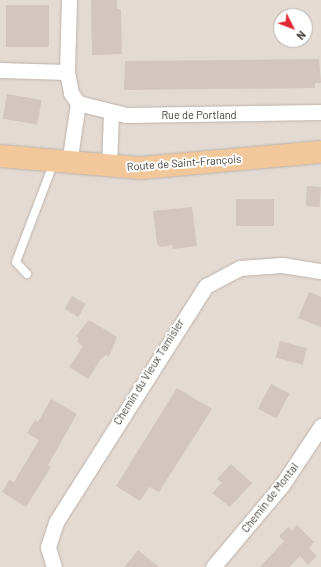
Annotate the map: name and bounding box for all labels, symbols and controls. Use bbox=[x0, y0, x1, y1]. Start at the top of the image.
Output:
north arrow bbox=[273, 8, 313, 48]
text: N bbox=[294, 29, 309, 43]
street label: Rue de Portland bbox=[161, 108, 237, 122]
street label: Route de Saint-François bbox=[126, 152, 242, 174]
street label: Chemin du Vieux Tamisier bbox=[111, 317, 187, 427]
street label: Chemin de Montal bbox=[239, 461, 301, 535]

